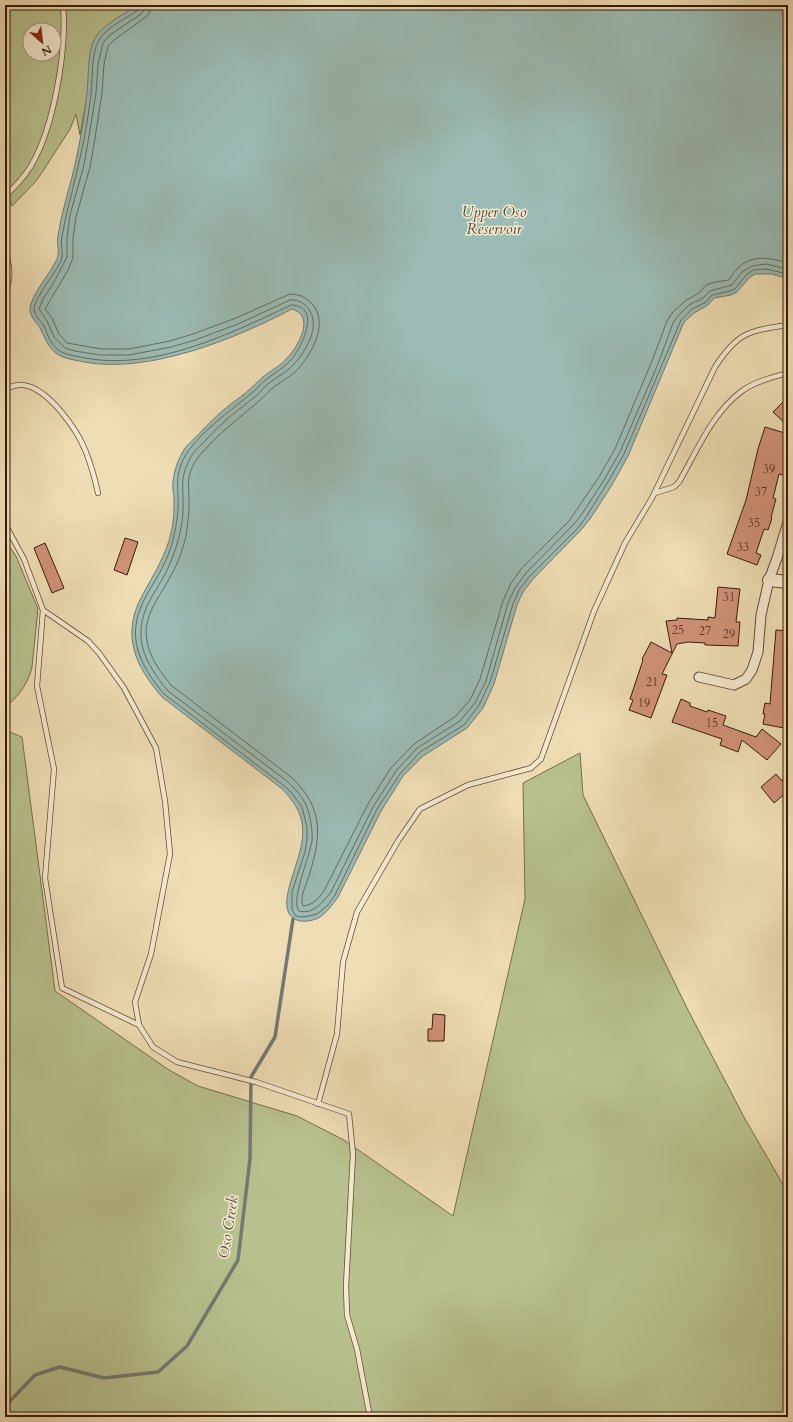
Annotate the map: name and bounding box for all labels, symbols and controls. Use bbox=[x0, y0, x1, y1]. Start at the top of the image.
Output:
north arrow bbox=[22, 22, 62, 62]
text: N bbox=[38, 42, 54, 59]
water label: Upper Oso Reservoir bbox=[462, 202, 526, 239]
house number: 39 bbox=[763, 461, 775, 477]
house number: 37 bbox=[755, 484, 767, 500]
house number: 35 bbox=[748, 515, 760, 531]
house number: 33 bbox=[737, 539, 749, 555]
house number: 31 bbox=[723, 589, 735, 605]
house number: 25 bbox=[672, 622, 684, 638]
house number: 27 bbox=[699, 623, 711, 639]
house number: 29 bbox=[723, 626, 735, 642]
house number: 21 bbox=[646, 674, 658, 690]
house number: 19 bbox=[638, 695, 650, 711]
house number: 15 bbox=[706, 715, 718, 731]
water label: Oso Creek bbox=[213, 1194, 243, 1260]

